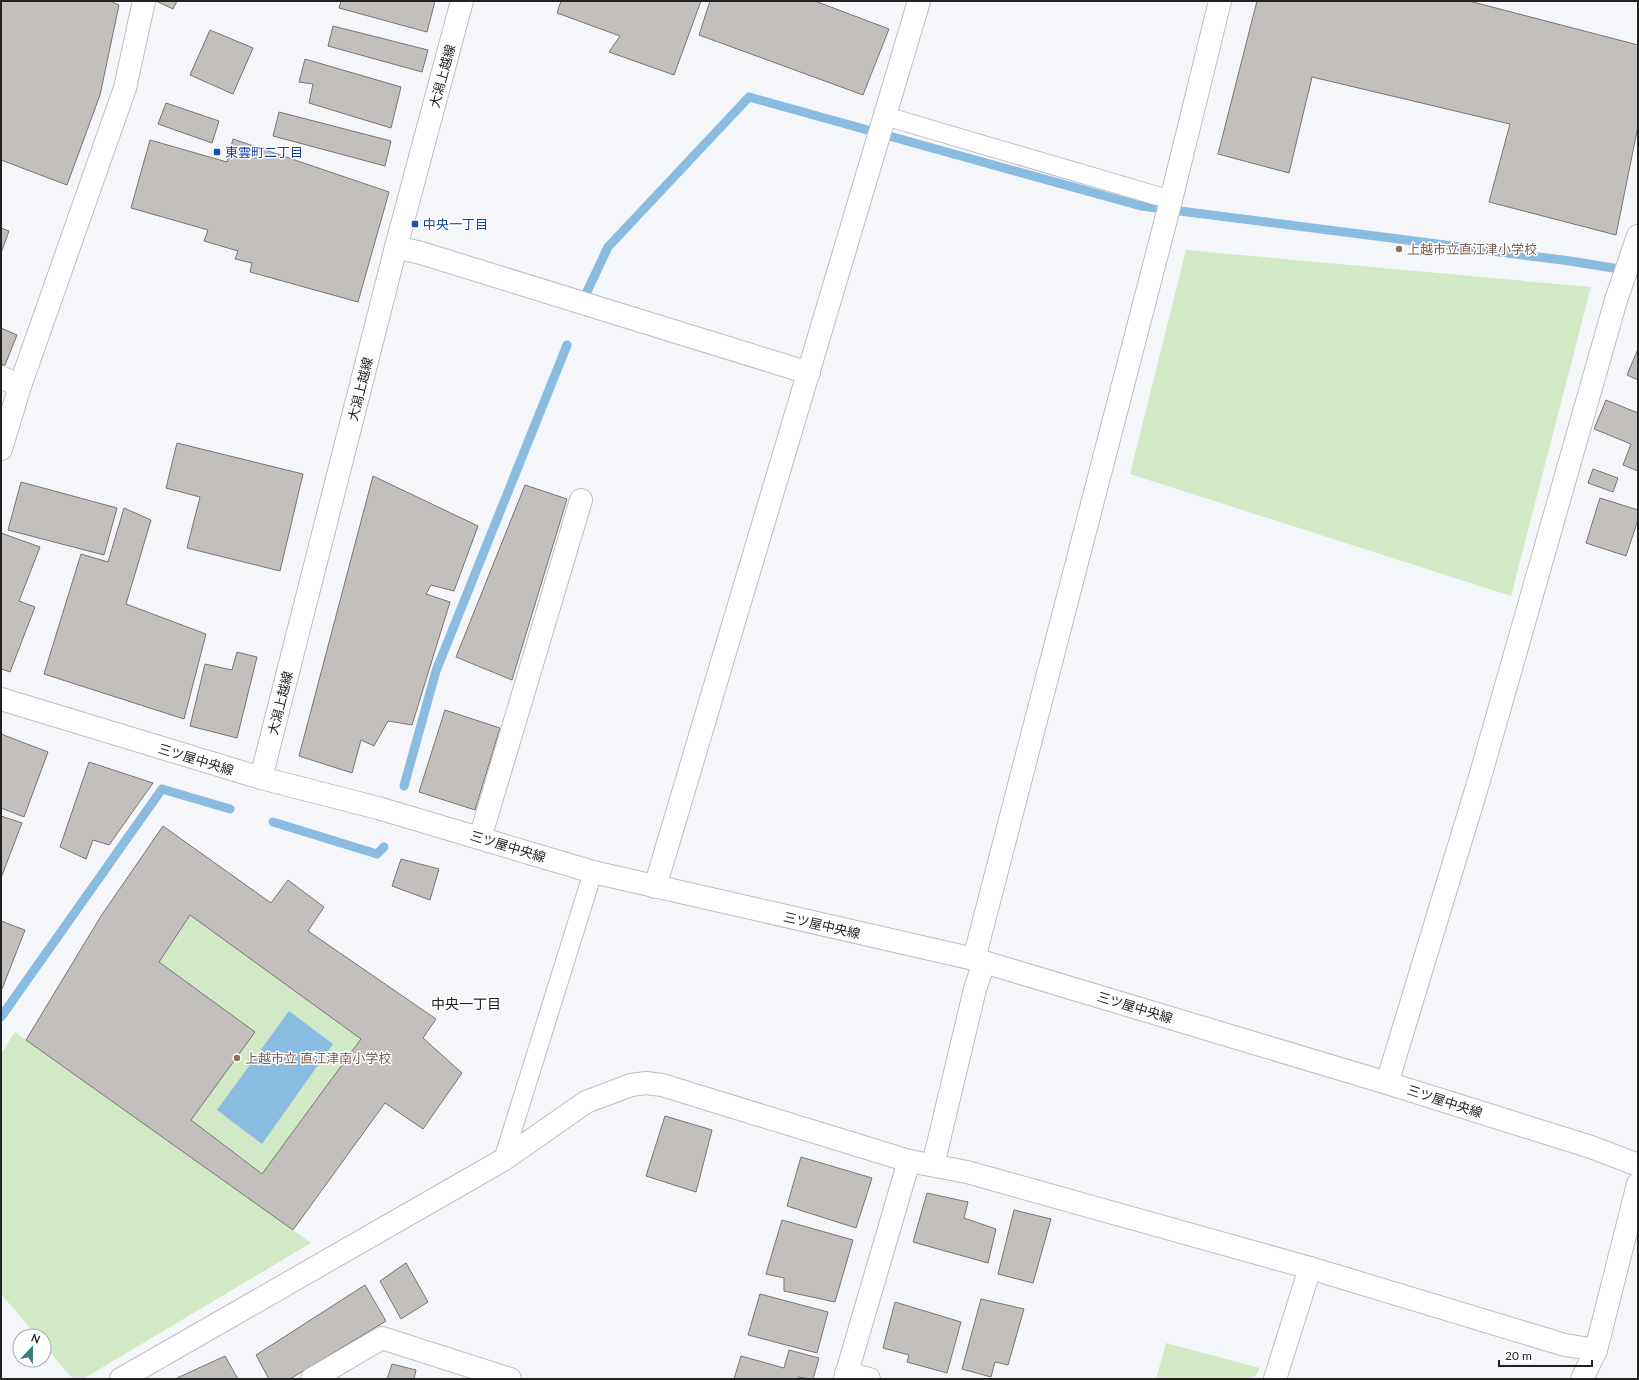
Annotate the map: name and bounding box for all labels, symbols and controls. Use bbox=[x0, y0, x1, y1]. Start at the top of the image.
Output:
street label: 大潟上越線 bbox=[426, 43, 458, 109]
place label: 東雲町二丁目 bbox=[225, 144, 303, 160]
marker: 東雲町二丁目 bbox=[212, 147, 222, 157]
place label: 中央一丁目 bbox=[423, 216, 488, 232]
marker: 中央一丁目 bbox=[410, 219, 420, 229]
place label: 上越市立直江津小学校 bbox=[1407, 241, 1537, 257]
marker: 上越市立直江津小学校 bbox=[1394, 244, 1404, 254]
street label: 大潟上越線 bbox=[344, 356, 376, 422]
street label: 大潟上越線 bbox=[264, 670, 296, 736]
street label: 三ツ屋中央線 bbox=[156, 740, 236, 778]
street label: 三ツ屋中央線 bbox=[468, 827, 548, 865]
street label: 三ツ屋中央線 bbox=[782, 908, 862, 942]
street label: 三ツ屋中央線 bbox=[1095, 988, 1175, 1026]
district label: 中央一丁目 bbox=[431, 995, 501, 1012]
place label: 上越市立 直江津南小学校 bbox=[245, 1050, 391, 1066]
marker: 上越市立 直江津南小学校 bbox=[232, 1053, 242, 1063]
street label: 三ツ屋中央線 bbox=[1405, 1081, 1485, 1121]
north arrow bbox=[12, 1328, 52, 1368]
text: N bbox=[30, 1331, 42, 1346]
scale bar bbox=[1499, 1342, 1592, 1368]
text: 20 m bbox=[1505, 1348, 1532, 1363]

